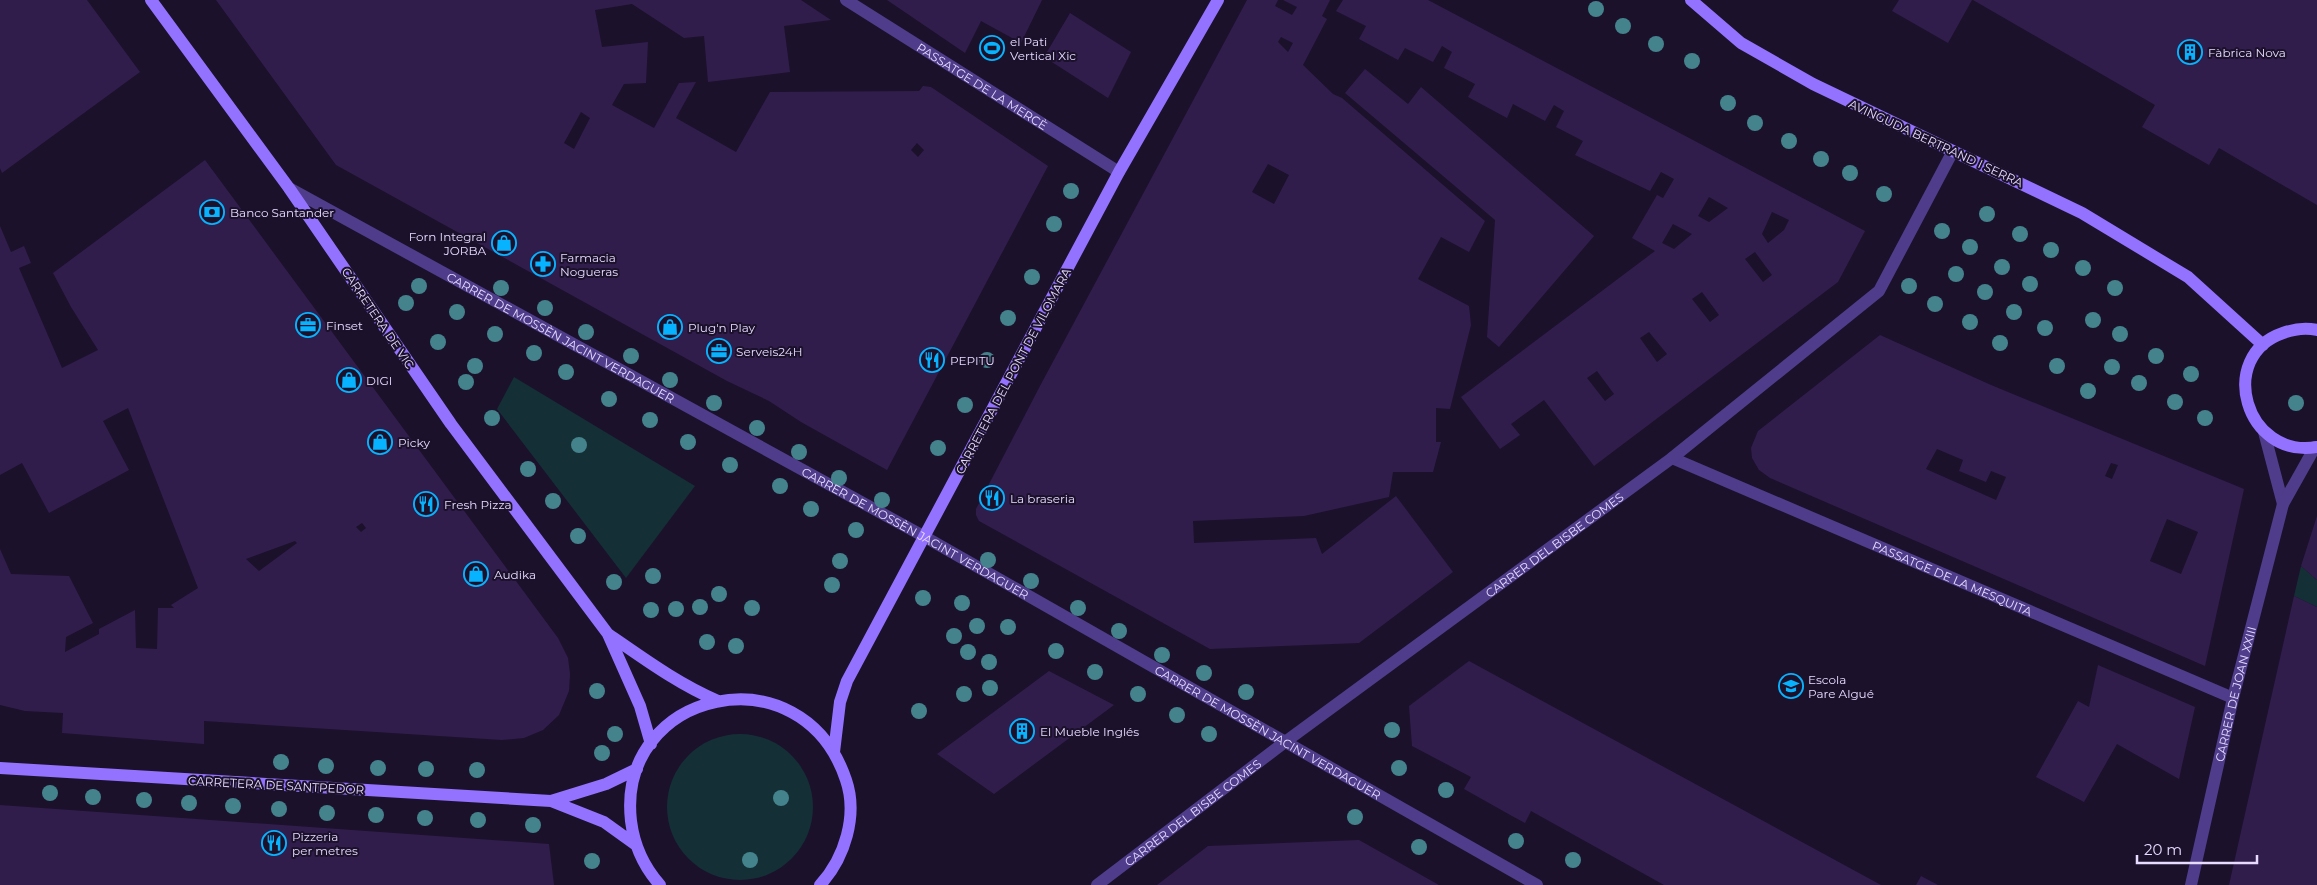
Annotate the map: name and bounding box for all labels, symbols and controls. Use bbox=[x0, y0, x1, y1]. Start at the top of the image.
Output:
place label: el Pati Vertical Xic bbox=[1010, 34, 1076, 63]
sports icon: el Pati Vertical Xic bbox=[979, 35, 1005, 61]
street label: PASSATGE DE LA MERCÈ bbox=[914, 39, 1050, 133]
building icon: Fàbrica Nova bbox=[2177, 39, 2203, 65]
place label: Fàbrica Nova bbox=[2208, 45, 2286, 60]
street label: AVINGUDA BERTRAND I SERRA bbox=[1846, 96, 2026, 190]
bank icon: Banco Santander bbox=[199, 199, 225, 225]
place label: Banco Santander bbox=[230, 205, 334, 220]
place label: Forn Integral JORBA bbox=[409, 229, 486, 258]
shop icon: Forn Integral JORBA bbox=[491, 230, 517, 256]
place label: Farmacia Nogueras bbox=[560, 250, 618, 279]
pharmacy icon: Farmacia Nogueras bbox=[530, 251, 556, 277]
street label: CARRETERA DE VIC bbox=[338, 264, 418, 372]
street label: CARRETERA DEL PONT DE VILOMARA bbox=[952, 265, 1074, 477]
street label: CARRER DE MOSSÈN JACINT VERDAGUER bbox=[444, 269, 678, 406]
office icon: Finset bbox=[295, 312, 321, 338]
shop icon: Plug'n Play bbox=[657, 314, 683, 340]
place label: Finset bbox=[326, 318, 363, 333]
place label: Plug'n Play bbox=[688, 320, 756, 335]
office icon: Serveis24H bbox=[706, 338, 732, 364]
place label: Serveis24H bbox=[736, 344, 802, 359]
restaurant icon: PEPITU bbox=[919, 347, 945, 373]
place label: PEPITU bbox=[950, 353, 995, 368]
shop icon: DIGI bbox=[336, 367, 362, 393]
place label: DIGI bbox=[366, 373, 392, 388]
shop icon: Picky bbox=[367, 429, 393, 455]
place label: Picky bbox=[398, 435, 430, 450]
street label: CARRER DE MOSSÈN JACINT VERDAGUER bbox=[799, 463, 1032, 602]
restaurant icon: La braseria bbox=[979, 485, 1005, 511]
street label: CARRER DEL BISBE COMES bbox=[1482, 489, 1626, 600]
restaurant icon: Fresh Pizza bbox=[413, 491, 439, 517]
place label: La braseria bbox=[1010, 491, 1075, 506]
place label: Fresh Pizza bbox=[444, 497, 512, 512]
street label: PASSATGE DE LA MESQUITA bbox=[1870, 537, 2035, 619]
shop icon: Audika bbox=[463, 561, 489, 587]
place label: Audika bbox=[494, 567, 536, 582]
street label: CARRER DE JOAN XXIII bbox=[2211, 625, 2259, 763]
street label: CARRER DE MOSSÈN JACINT VERDAGUER bbox=[1152, 662, 1384, 802]
place label: Escola Pare Algué bbox=[1808, 672, 1874, 701]
school or university icon: Escola Pare Algué bbox=[1778, 673, 1804, 699]
building icon: El Mueble Inglés bbox=[1009, 718, 1035, 744]
place label: El Mueble Inglés bbox=[1040, 724, 1139, 739]
street label: CARRER DEL BISBE COMES bbox=[1121, 756, 1264, 869]
street label: CARRETERA DE SANTPEDOR bbox=[187, 773, 365, 797]
place label: Pizzeria per metres bbox=[292, 829, 358, 858]
restaurant icon: Pizzeria per metres bbox=[261, 830, 287, 856]
scale bar bbox=[2137, 832, 2257, 864]
text: 20 m bbox=[2144, 840, 2182, 859]

